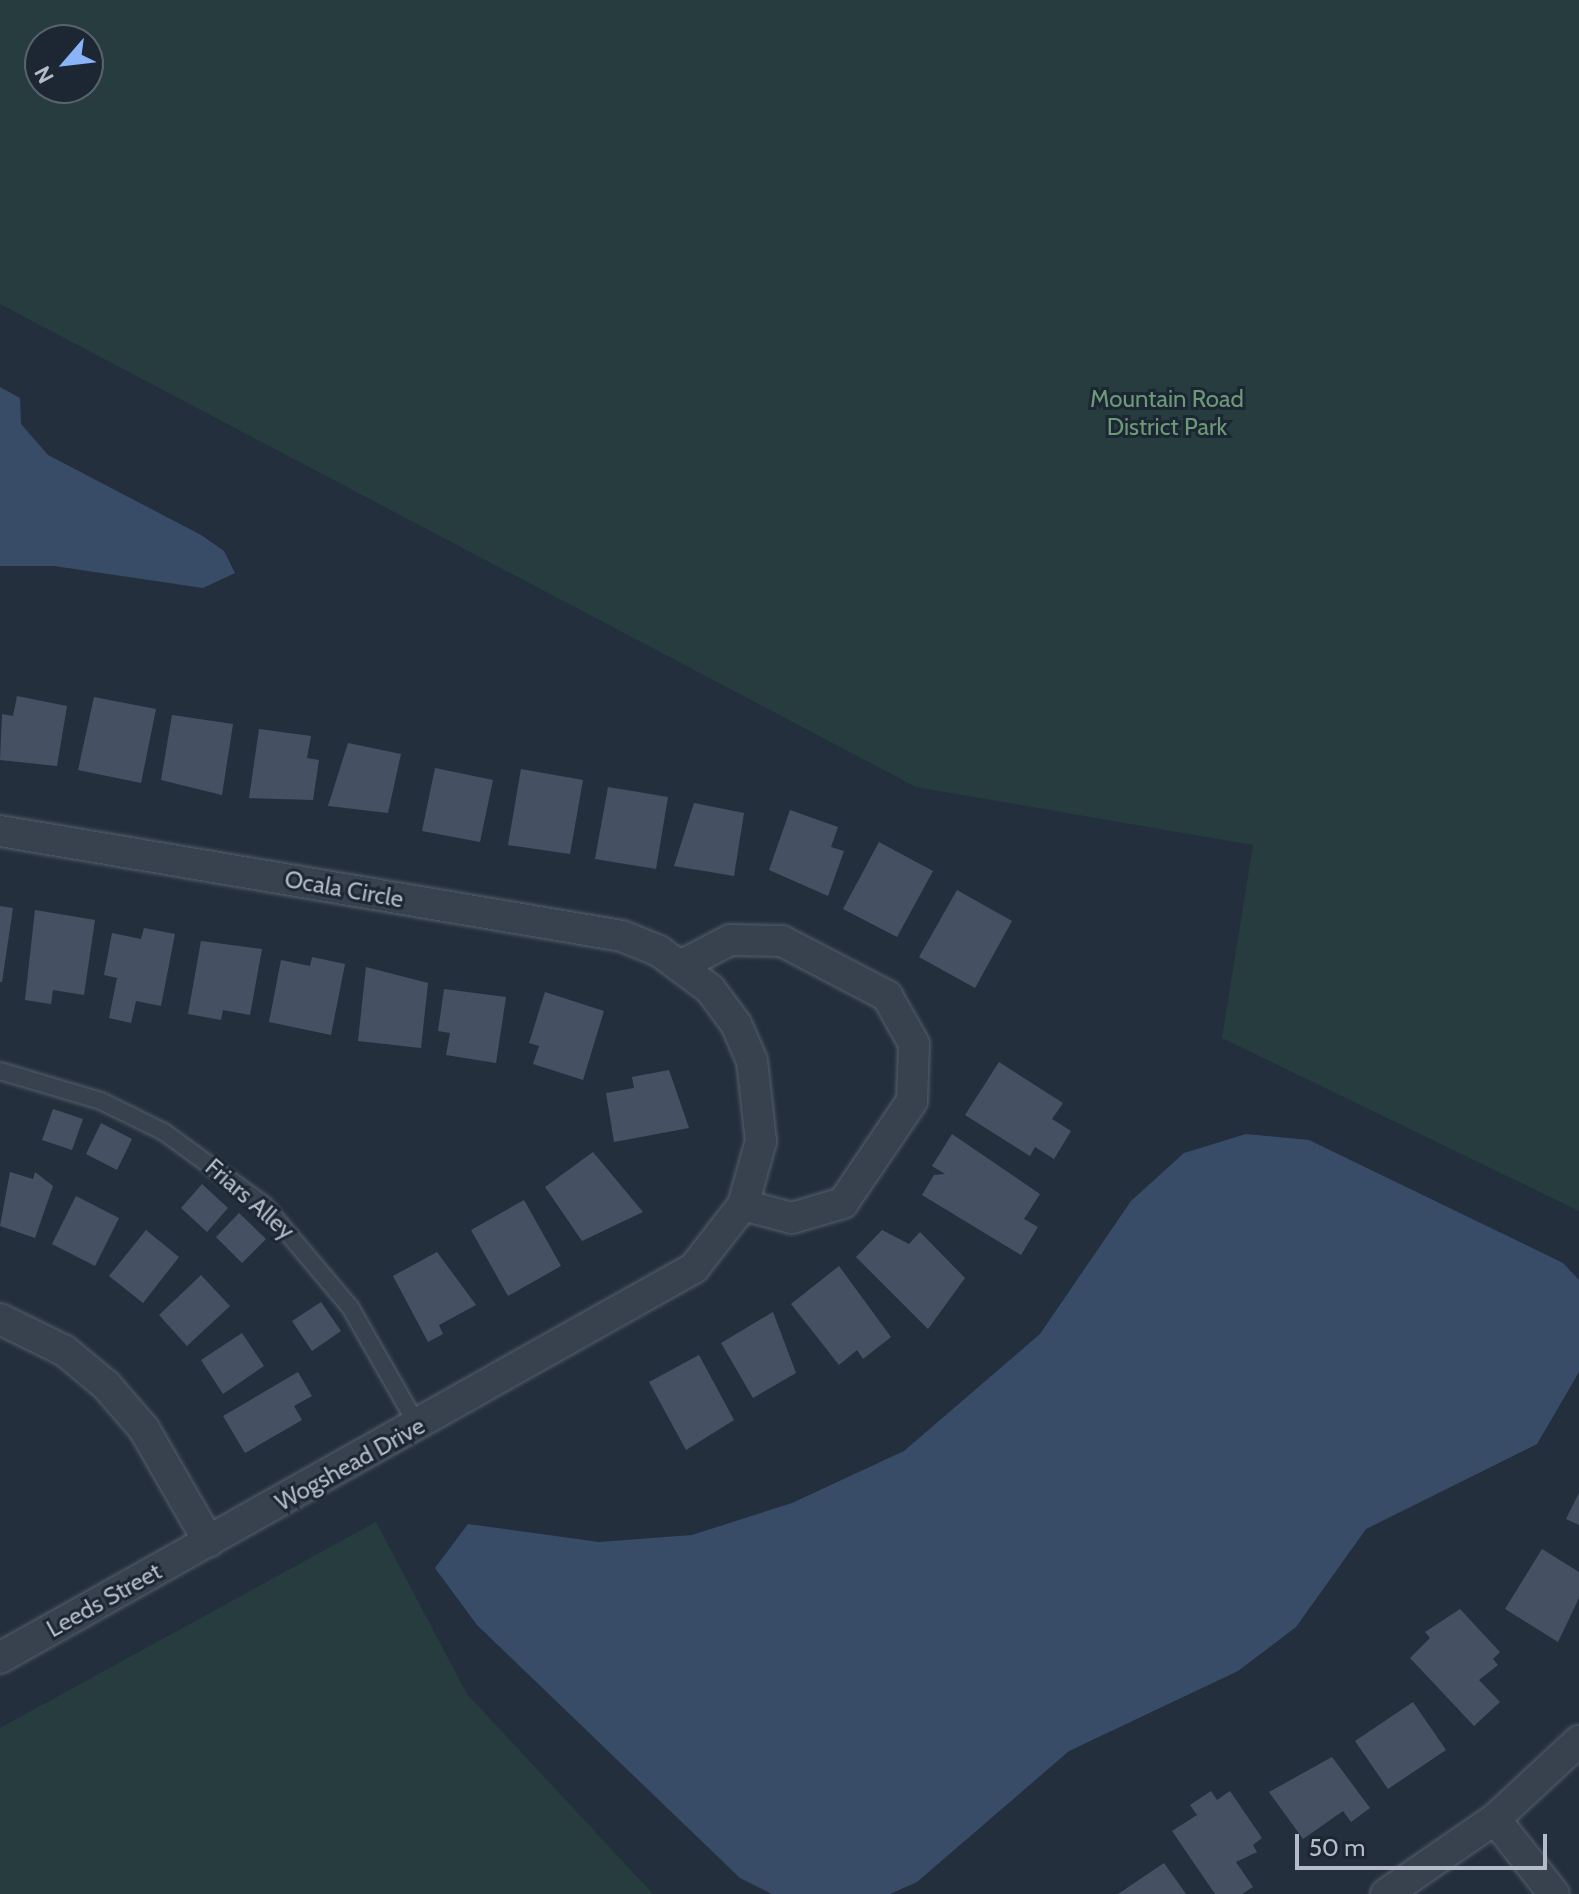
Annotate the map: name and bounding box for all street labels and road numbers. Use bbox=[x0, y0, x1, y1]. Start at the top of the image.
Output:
street label: Ocala Circle bbox=[282, 864, 406, 914]
street label: Friars Alley bbox=[200, 1152, 300, 1246]
street label: Wogshead Drive bbox=[270, 1411, 430, 1517]
street label: Leeds Street bbox=[42, 1557, 166, 1643]

